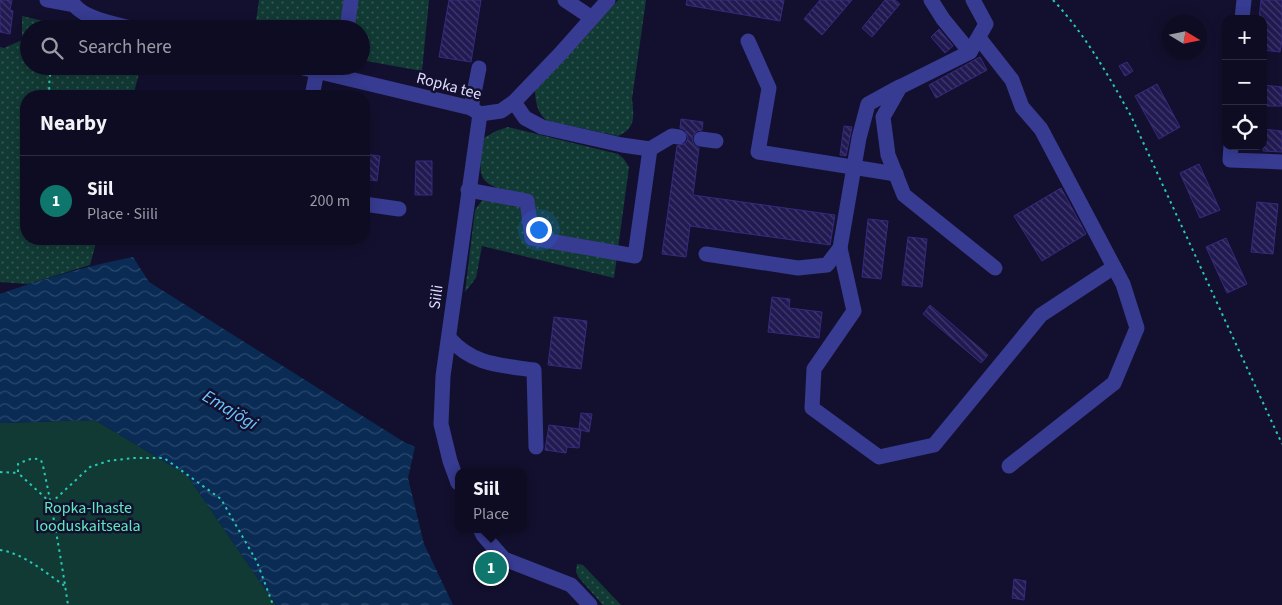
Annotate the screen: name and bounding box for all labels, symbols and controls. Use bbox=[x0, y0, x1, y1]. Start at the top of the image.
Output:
north arrow bbox=[1162, 15, 1207, 60]
map controls bbox=[1222, 15, 1267, 150]
button: + bbox=[1222, 15, 1267, 60]
search box bbox=[20, 20, 370, 75]
icon: search bbox=[38, 34, 66, 62]
text: Search here bbox=[78, 34, 172, 61]
button: − bbox=[1222, 60, 1267, 105]
street label: Ropka tee bbox=[414, 67, 484, 105]
button: locate bbox=[1222, 105, 1267, 150]
text: Nearby bbox=[40, 108, 107, 138]
text: Siil bbox=[87, 176, 114, 203]
text: 1 bbox=[52, 190, 60, 212]
text: 200 m bbox=[310, 190, 350, 212]
text: Place · Siili bbox=[87, 203, 158, 225]
your location bbox=[526, 217, 552, 243]
street label: Siili bbox=[423, 283, 449, 311]
water label: Emajõgi bbox=[198, 384, 263, 437]
popup bbox=[455, 468, 527, 533]
text: Siil bbox=[473, 476, 499, 503]
park label: Ropka-Ihaste looduskaitseala bbox=[35, 497, 141, 537]
text: Place bbox=[473, 503, 509, 525]
pin: 1 bbox=[475, 549, 507, 587]

